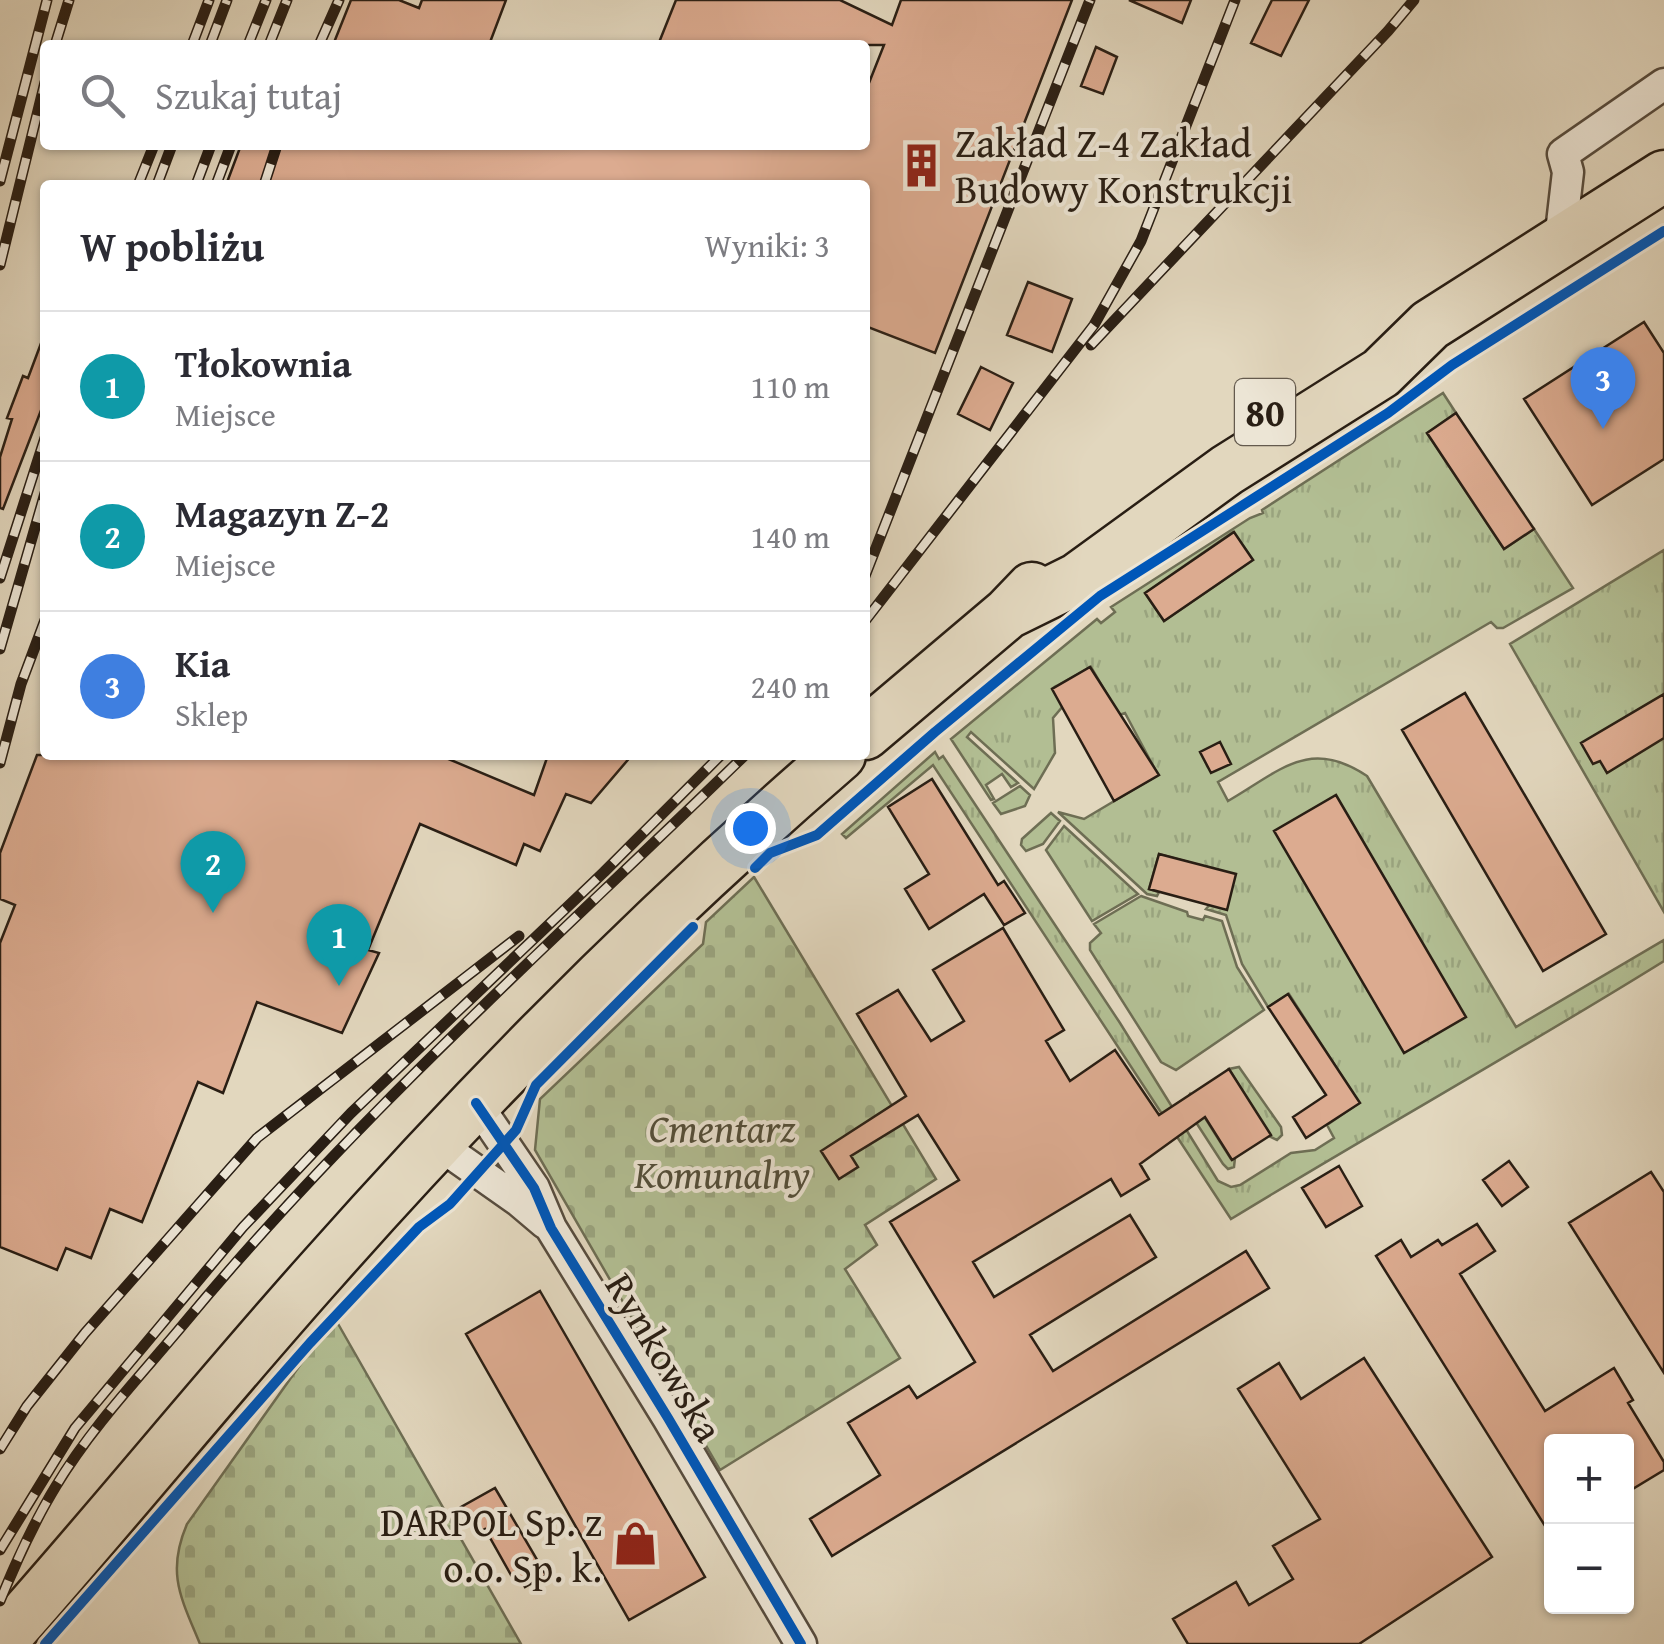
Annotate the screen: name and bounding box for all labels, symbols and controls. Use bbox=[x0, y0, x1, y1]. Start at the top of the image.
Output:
search box bbox=[40, 40, 870, 150]
text: Szukaj tutaj bbox=[155, 67, 342, 123]
icon: search bbox=[75, 68, 130, 123]
place label: Zakład Z-4 Zakład Budowy Konstrukcji bbox=[955, 113, 1292, 218]
building icon: Zakład Z-4 Zakład Budowy Konstrukcji bbox=[898, 141, 946, 189]
text: W pobliżu bbox=[80, 215, 264, 276]
text: Wyniki: 3 bbox=[704, 222, 830, 269]
text: Tłokownia bbox=[175, 335, 352, 391]
pin: 3 bbox=[1570, 346, 1636, 429]
text: 1 bbox=[104, 363, 121, 410]
text: 110 m bbox=[751, 363, 830, 410]
road number: 80 bbox=[1235, 379, 1295, 445]
text: Miejsce bbox=[175, 391, 276, 438]
text: Magazyn Z-2 bbox=[175, 485, 389, 541]
text: 2 bbox=[104, 513, 121, 560]
text: 140 m bbox=[751, 513, 830, 560]
text: Miejsce bbox=[175, 541, 276, 588]
text: Kia bbox=[175, 635, 230, 691]
text: 3 bbox=[104, 663, 121, 710]
text: 240 m bbox=[751, 663, 830, 710]
text: Sklep bbox=[175, 691, 248, 738]
your location bbox=[725, 803, 776, 854]
pin: 2 bbox=[180, 830, 246, 913]
pin: 1 bbox=[306, 904, 372, 986]
park label: Cmentarz Komunalny bbox=[633, 1098, 810, 1203]
street label: Rynkowska bbox=[591, 1261, 739, 1453]
map controls bbox=[1544, 1434, 1634, 1614]
button: + bbox=[1544, 1434, 1634, 1524]
place label: DARPOL Sp. z o.o. Sp. k. bbox=[380, 1492, 602, 1597]
shop icon: DARPOL Sp. z o.o. Sp. k. bbox=[611, 1520, 659, 1568]
button: − bbox=[1544, 1524, 1634, 1614]

